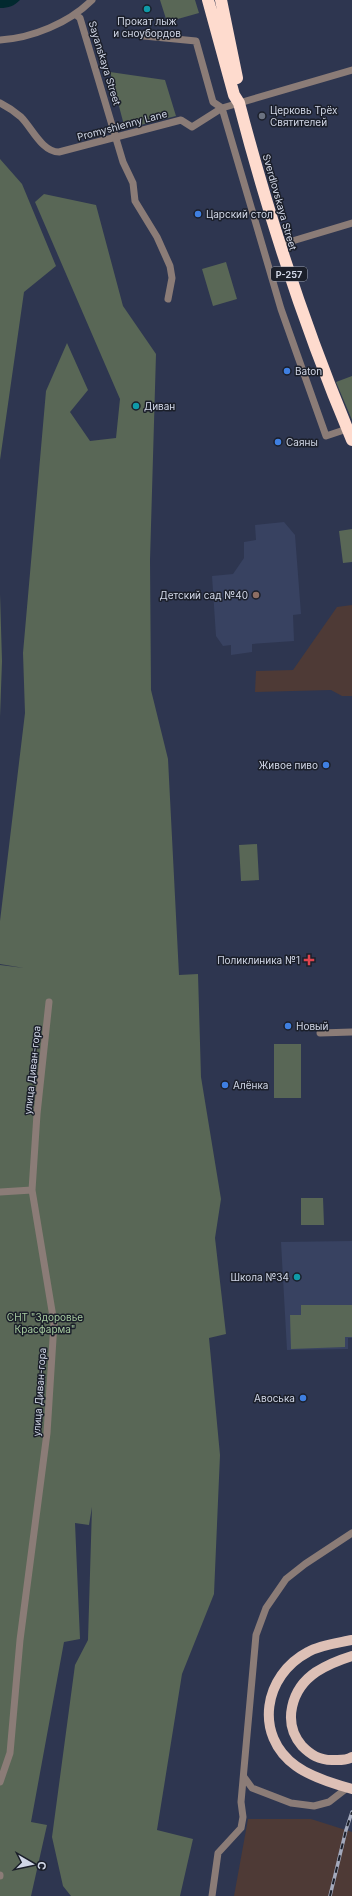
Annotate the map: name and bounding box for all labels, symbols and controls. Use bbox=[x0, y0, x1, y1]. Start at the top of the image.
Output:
marker: Прокат лыж и сноубордов bbox=[142, 4, 152, 14]
place label: Прокат лыж и сноубордов bbox=[113, 15, 181, 39]
street label: Sayanskaya Street bbox=[86, 19, 124, 107]
place label: Церковь Трёх Святителей bbox=[270, 104, 338, 128]
street label: Promyshlenny Lane bbox=[76, 107, 169, 143]
marker: Церковь Трёх Святителей bbox=[257, 111, 267, 121]
street label: Sverdlovskaya Street bbox=[260, 152, 300, 252]
place label: Царский стол bbox=[206, 208, 273, 220]
marker: Царский стол bbox=[193, 209, 203, 219]
road number: Р-257 bbox=[271, 267, 307, 281]
place label: Baton bbox=[295, 365, 322, 377]
marker: Baton bbox=[282, 366, 292, 376]
place label: Диван bbox=[144, 400, 175, 412]
marker: Диван bbox=[131, 401, 141, 411]
place label: Саяны bbox=[286, 436, 318, 448]
marker: Саяны bbox=[273, 437, 283, 447]
place label: Детский сад №40 bbox=[160, 589, 248, 601]
marker: Детский сад №40 bbox=[251, 590, 261, 600]
place label: Живое пиво bbox=[259, 759, 318, 771]
marker: Живое пиво bbox=[321, 760, 331, 770]
place label: Поликлиника №1 bbox=[217, 954, 300, 966]
marker: Поликлиника №1 bbox=[303, 954, 315, 966]
place label: Новый bbox=[296, 1020, 328, 1032]
marker: Новый bbox=[283, 1021, 293, 1031]
street label: улица Диван-гора bbox=[21, 1025, 43, 1115]
place label: Алёнка bbox=[233, 1079, 268, 1091]
marker: Алёнка bbox=[220, 1080, 230, 1090]
place label: Школа №34 bbox=[230, 1271, 289, 1283]
marker: Школа №34 bbox=[292, 1272, 302, 1282]
park label: СНТ "Здоровье Красфарма" bbox=[7, 1311, 83, 1335]
street label: улица Диван-гора bbox=[30, 1347, 48, 1437]
place label: Авоська bbox=[254, 1392, 295, 1404]
marker: Авоська bbox=[298, 1393, 308, 1403]
north arrow bbox=[12, 1844, 52, 1884]
text: С bbox=[34, 1860, 49, 1871]

